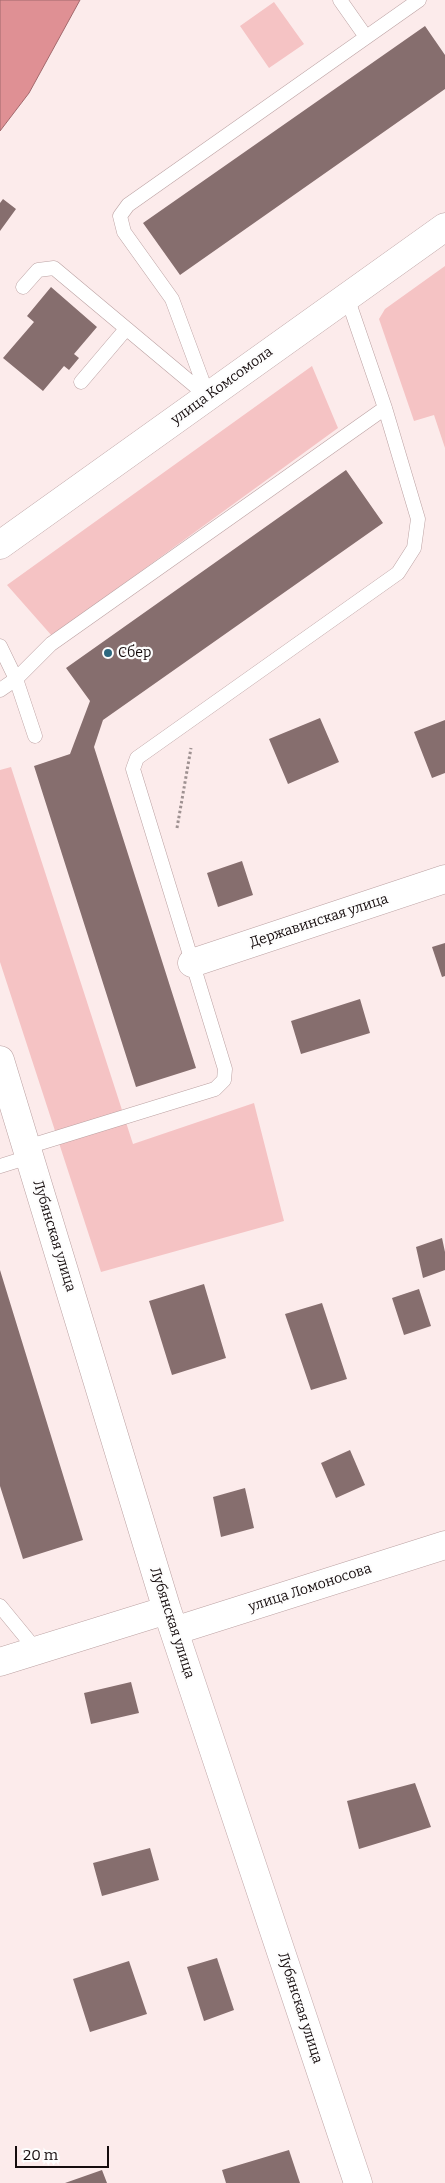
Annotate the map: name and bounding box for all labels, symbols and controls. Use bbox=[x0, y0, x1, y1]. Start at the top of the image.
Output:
street label: улица Комсомола bbox=[168, 344, 276, 428]
place label: Сбер bbox=[118, 645, 151, 661]
marker: Сбер bbox=[102, 647, 114, 659]
street label: Державинская улица bbox=[248, 891, 390, 951]
street label: Лубянская улица bbox=[29, 1178, 79, 1294]
street label: улица Ломоносова bbox=[246, 1560, 374, 1616]
street label: Лубянская улица bbox=[146, 1565, 198, 1681]
street label: Лубянская улица bbox=[274, 1950, 326, 2066]
scale bar bbox=[18, 2136, 111, 2168]
text: 20 m bbox=[23, 2146, 58, 2164]

